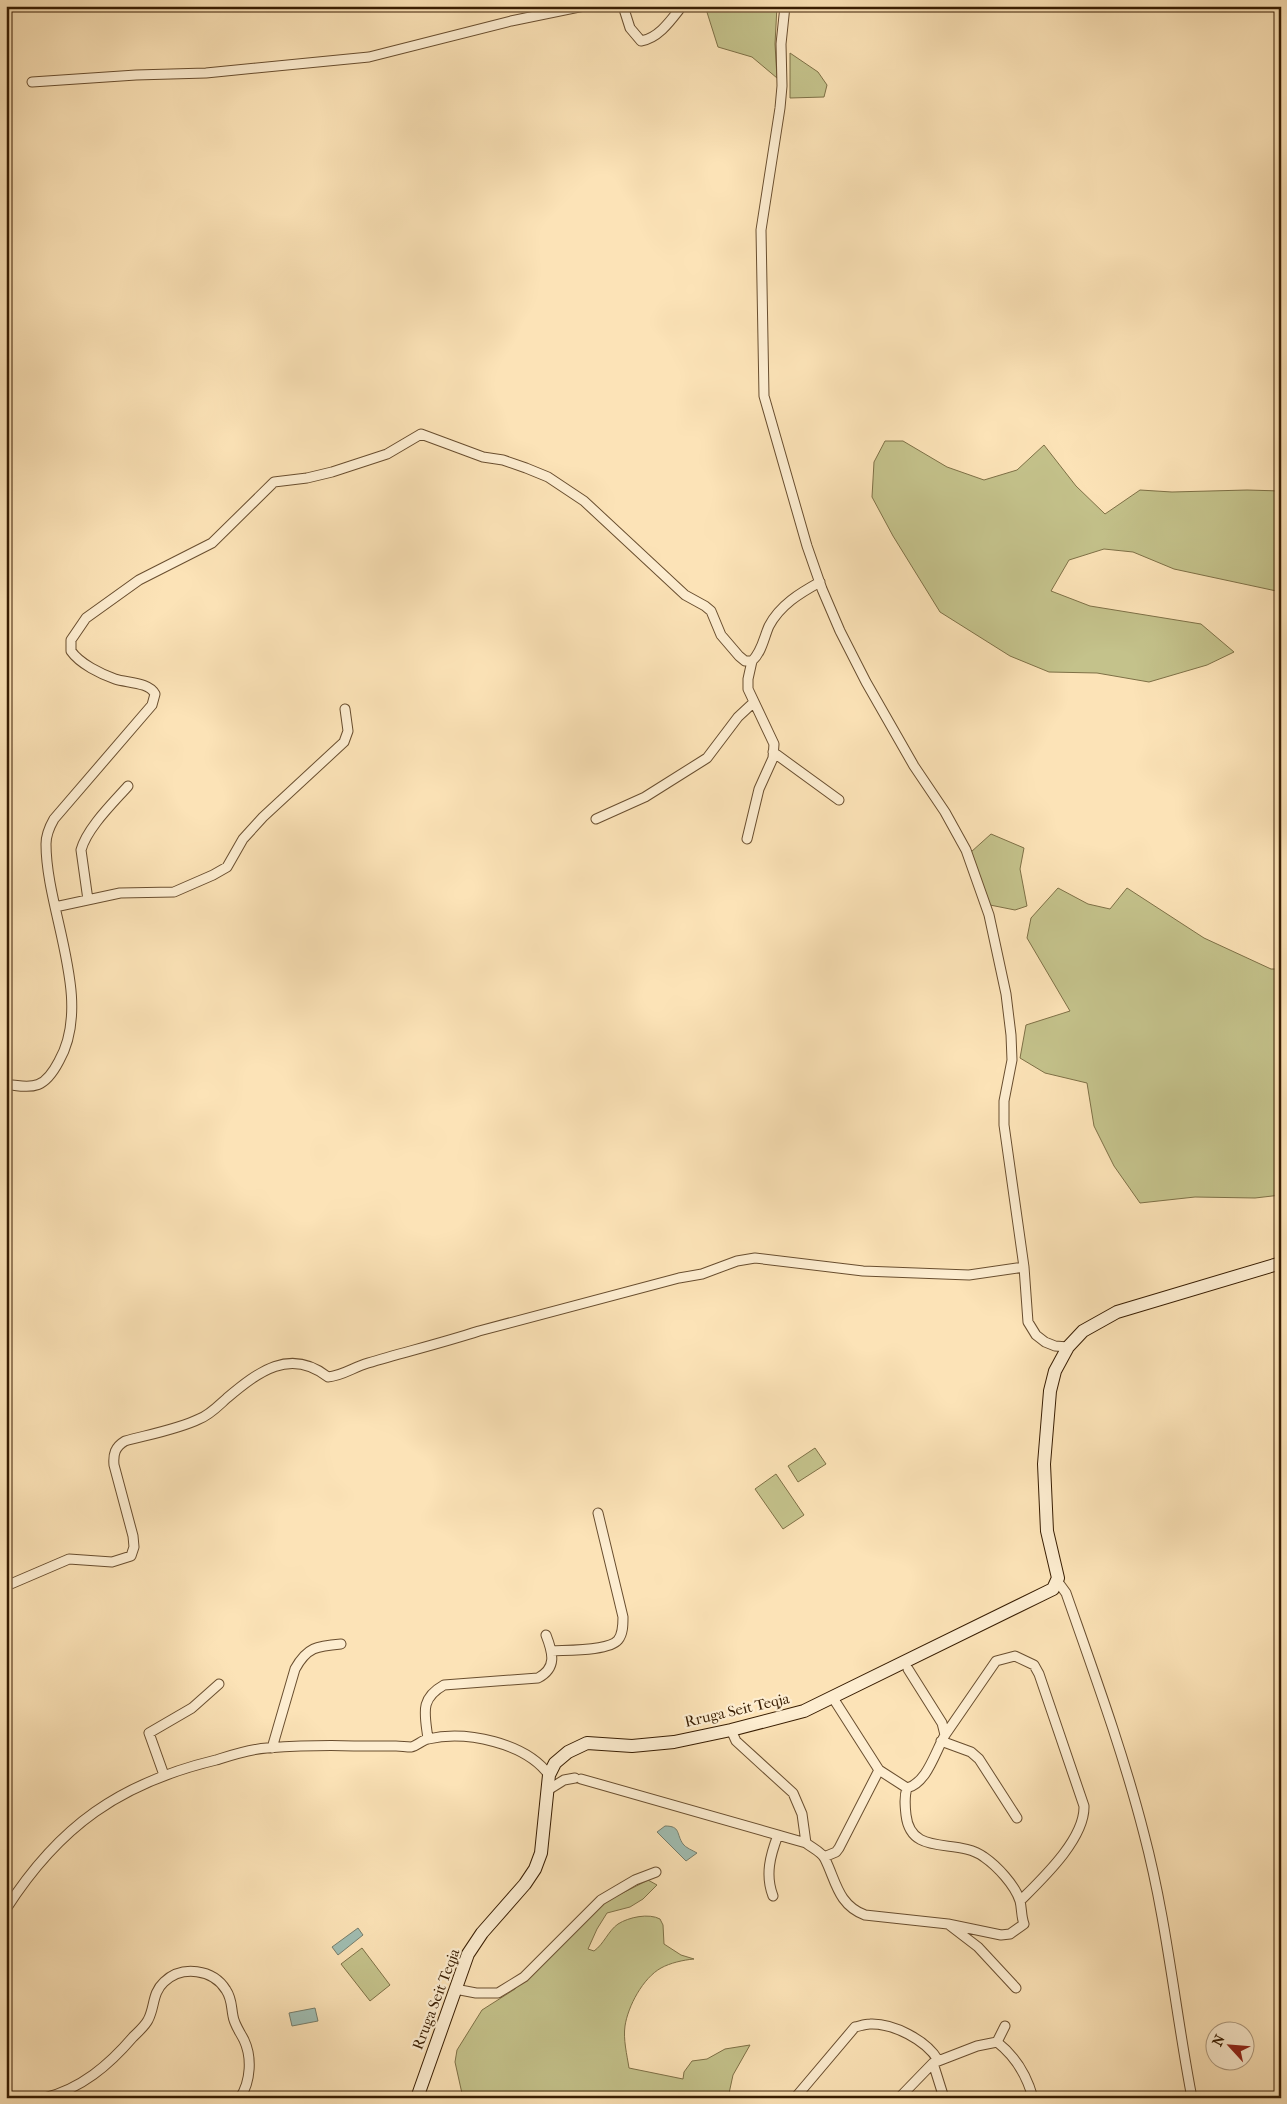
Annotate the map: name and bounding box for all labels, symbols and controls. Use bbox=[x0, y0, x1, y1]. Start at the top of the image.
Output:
street label: Rruga Seit Teqja bbox=[683, 1689, 792, 1731]
street label: Rruga Seit Teqja bbox=[408, 1945, 464, 2052]
north arrow bbox=[1204, 2022, 1254, 2072]
text: N bbox=[1209, 2032, 1229, 2049]

